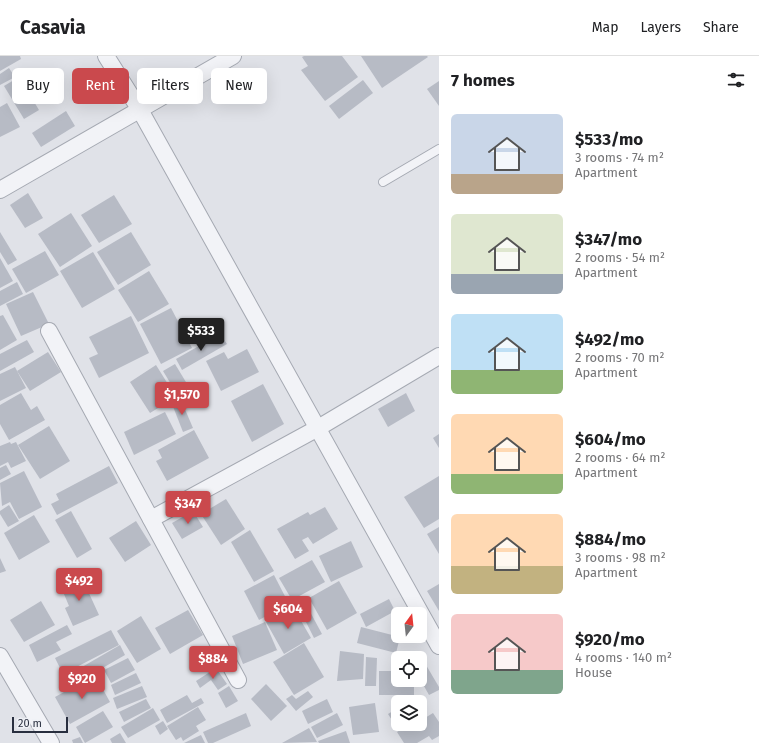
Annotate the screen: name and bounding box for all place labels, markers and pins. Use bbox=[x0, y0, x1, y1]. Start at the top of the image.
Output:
pin: $533 bbox=[177, 318, 225, 352]
pin: $1,570 bbox=[149, 382, 215, 416]
pin: $347 bbox=[164, 491, 212, 525]
pin: $492 bbox=[55, 568, 103, 602]
pin: $604 bbox=[264, 596, 312, 630]
pin: $884 bbox=[189, 646, 237, 680]
pin: $920 bbox=[58, 666, 106, 700]

